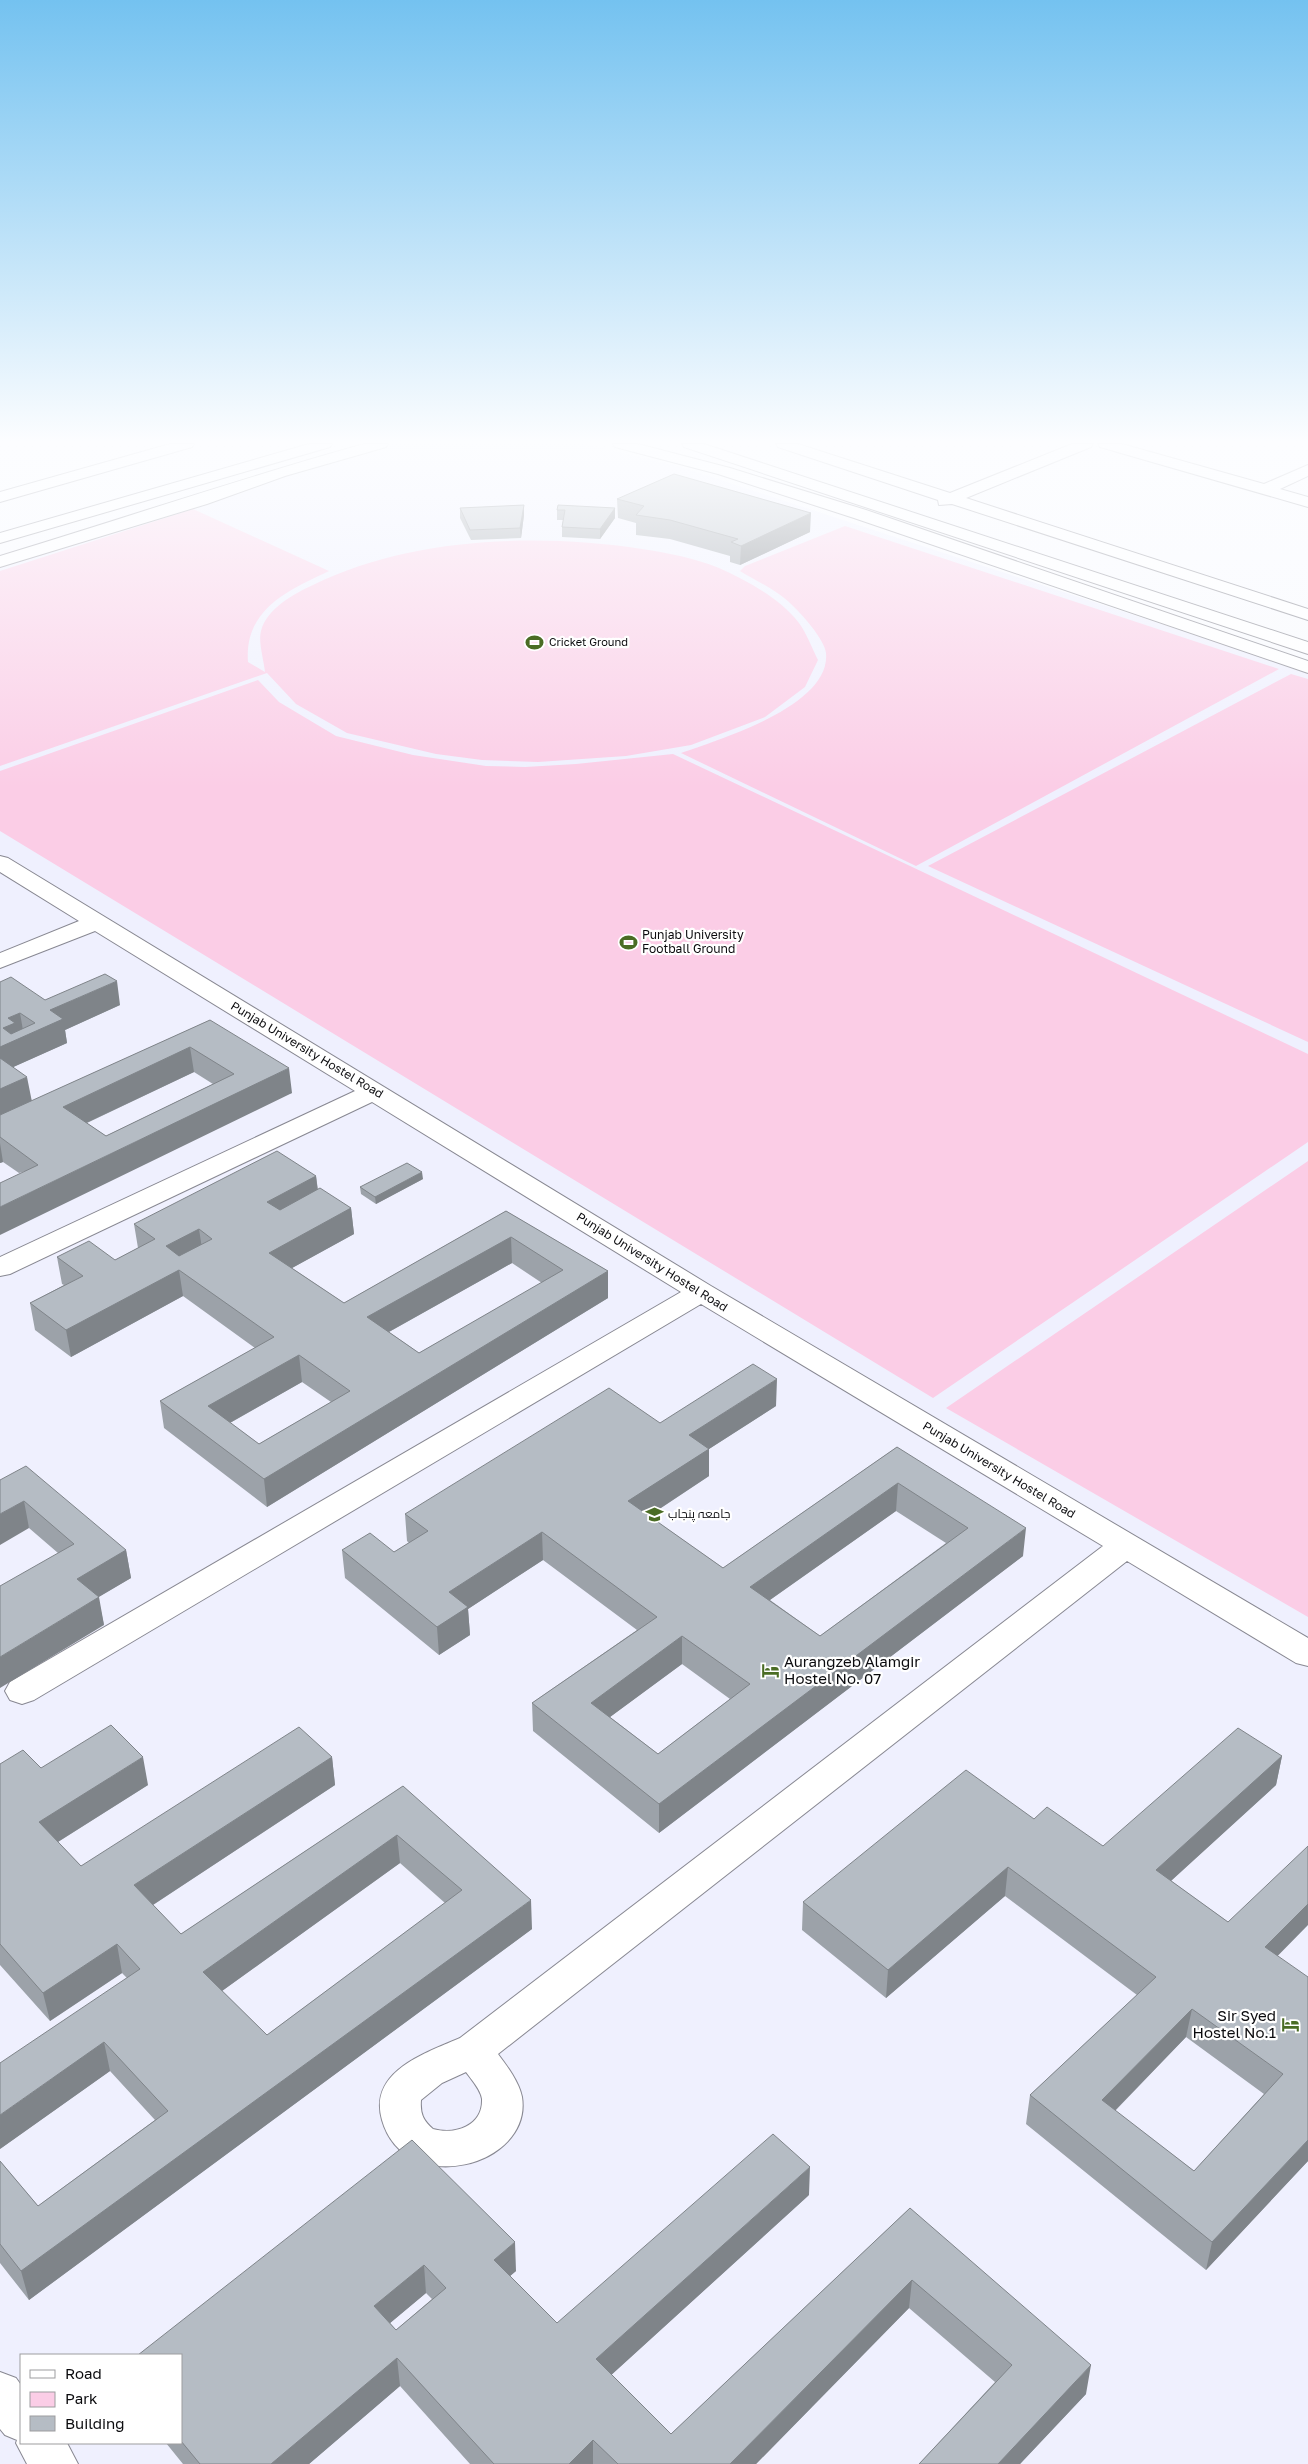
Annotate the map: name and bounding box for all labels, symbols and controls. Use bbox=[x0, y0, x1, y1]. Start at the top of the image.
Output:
sports icon: Cricket Ground bbox=[525, 632, 545, 652]
place label: Cricket Ground bbox=[549, 635, 628, 648]
place label: Punjab University Football Ground bbox=[642, 927, 744, 956]
sports icon: Punjab University Football Ground bbox=[618, 932, 638, 952]
street label: Punjab University Hostel Road bbox=[228, 998, 386, 1101]
street label: Punjab University Hostel Road bbox=[574, 1209, 731, 1314]
street label: Punjab University Hostel Road bbox=[920, 1418, 1078, 1521]
school or university icon: جامعہ پنجاب bbox=[644, 1504, 664, 1524]
place label: جامعہ پنجاب bbox=[668, 1506, 730, 1523]
place label: Aurangzeb Alamgir Hostel No. 07 bbox=[784, 1652, 920, 1687]
hotel icon: Aurangzeb Alamgir Hostel No. 07 bbox=[760, 1661, 780, 1681]
place label: Sir Syed Hostel No.1 bbox=[1193, 2006, 1276, 2041]
hotel icon: Sir Syed Hostel No.1 bbox=[1280, 2015, 1300, 2035]
legend bbox=[20, 2354, 182, 2444]
text: Road bbox=[65, 2364, 102, 2382]
text: Park bbox=[65, 2389, 98, 2407]
text: Building bbox=[65, 2414, 125, 2432]

